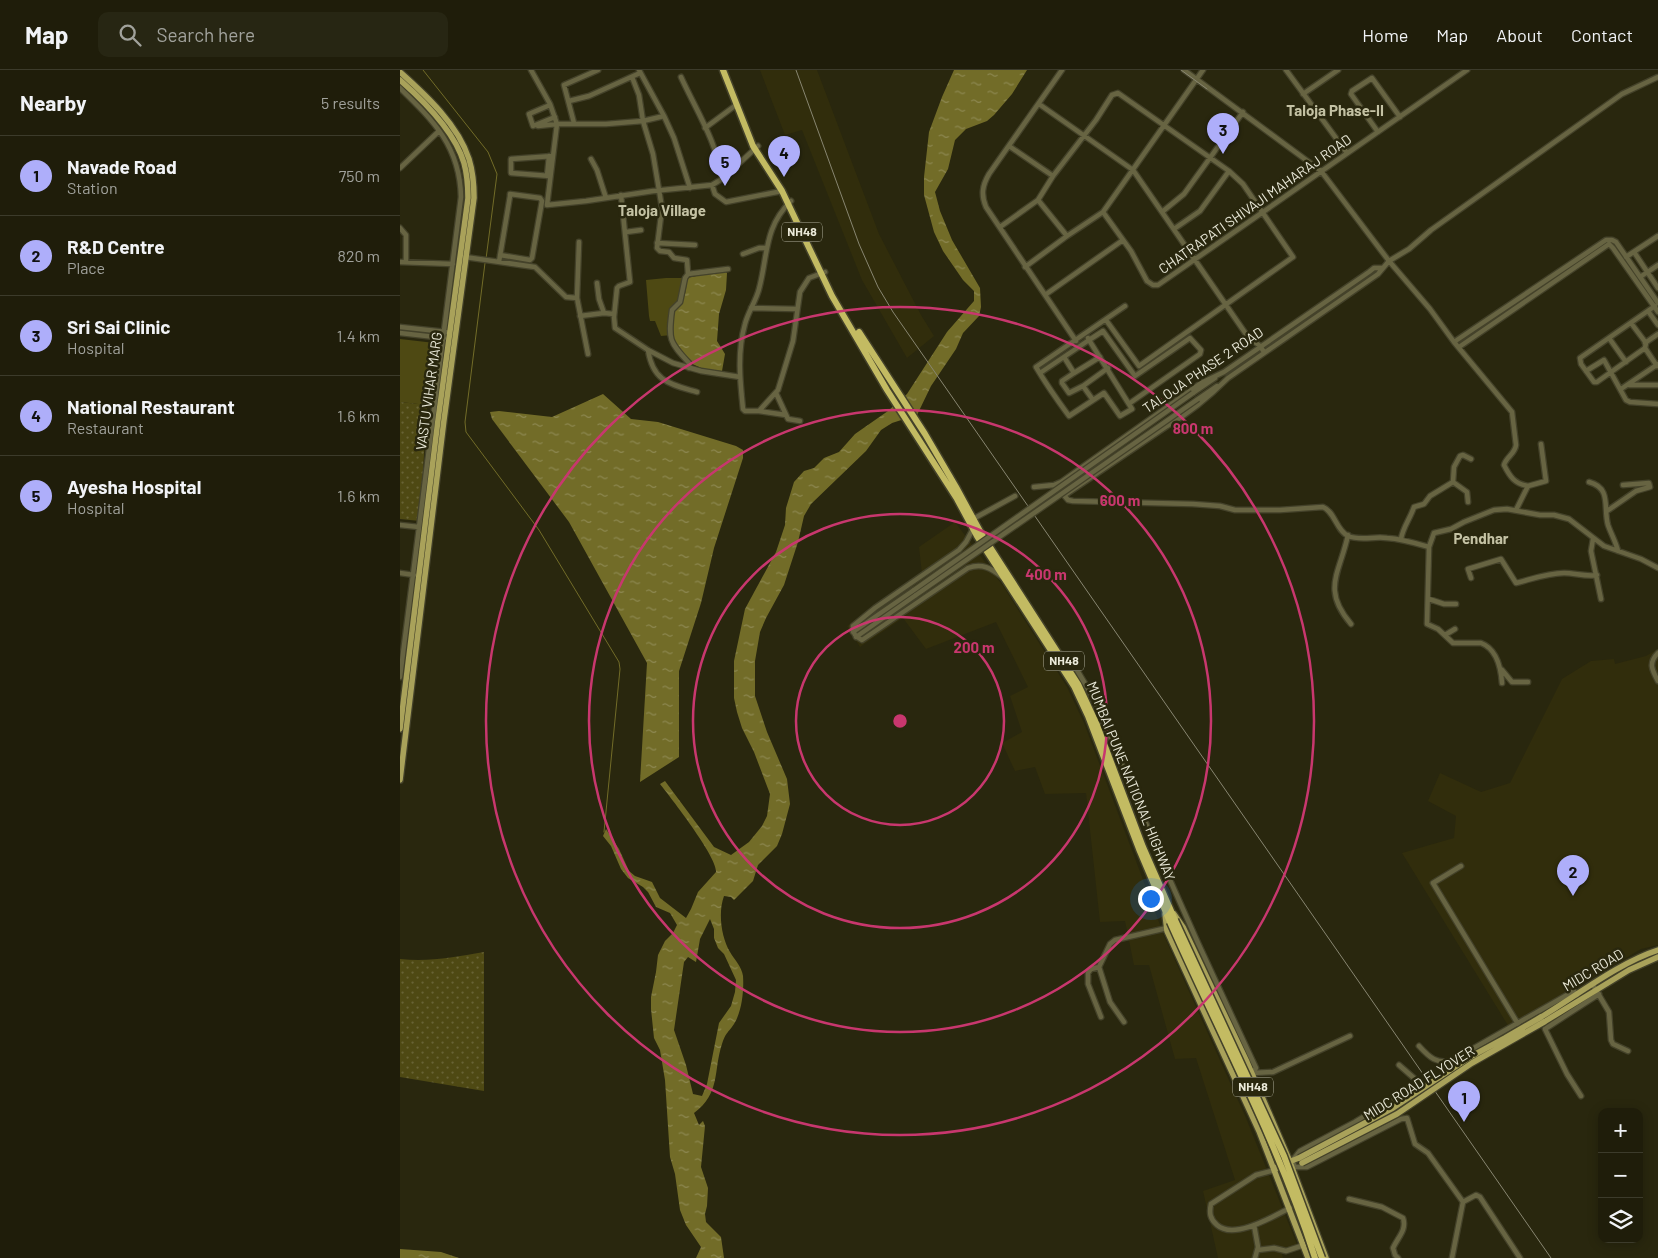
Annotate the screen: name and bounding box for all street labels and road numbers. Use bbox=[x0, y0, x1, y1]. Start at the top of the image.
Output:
street label: CHATRAPATI SHIVAJI MAHARAJ ROAD bbox=[1155, 130, 1354, 277]
road number: NH48 bbox=[782, 222, 822, 242]
street label: TALOJA PHASE 2 ROAD bbox=[1139, 323, 1266, 416]
street label: VASTU VIHAR MARG bbox=[412, 331, 445, 451]
road number: NH48 bbox=[1044, 652, 1084, 670]
street label: MUMBAI PUNE NATIONAL HIGHWAY bbox=[1084, 679, 1179, 883]
street label: MIDC ROAD bbox=[1559, 945, 1626, 994]
street label: MIDC ROAD FLYOVER bbox=[1360, 1042, 1477, 1124]
road number: NH48 bbox=[1233, 1078, 1273, 1096]

